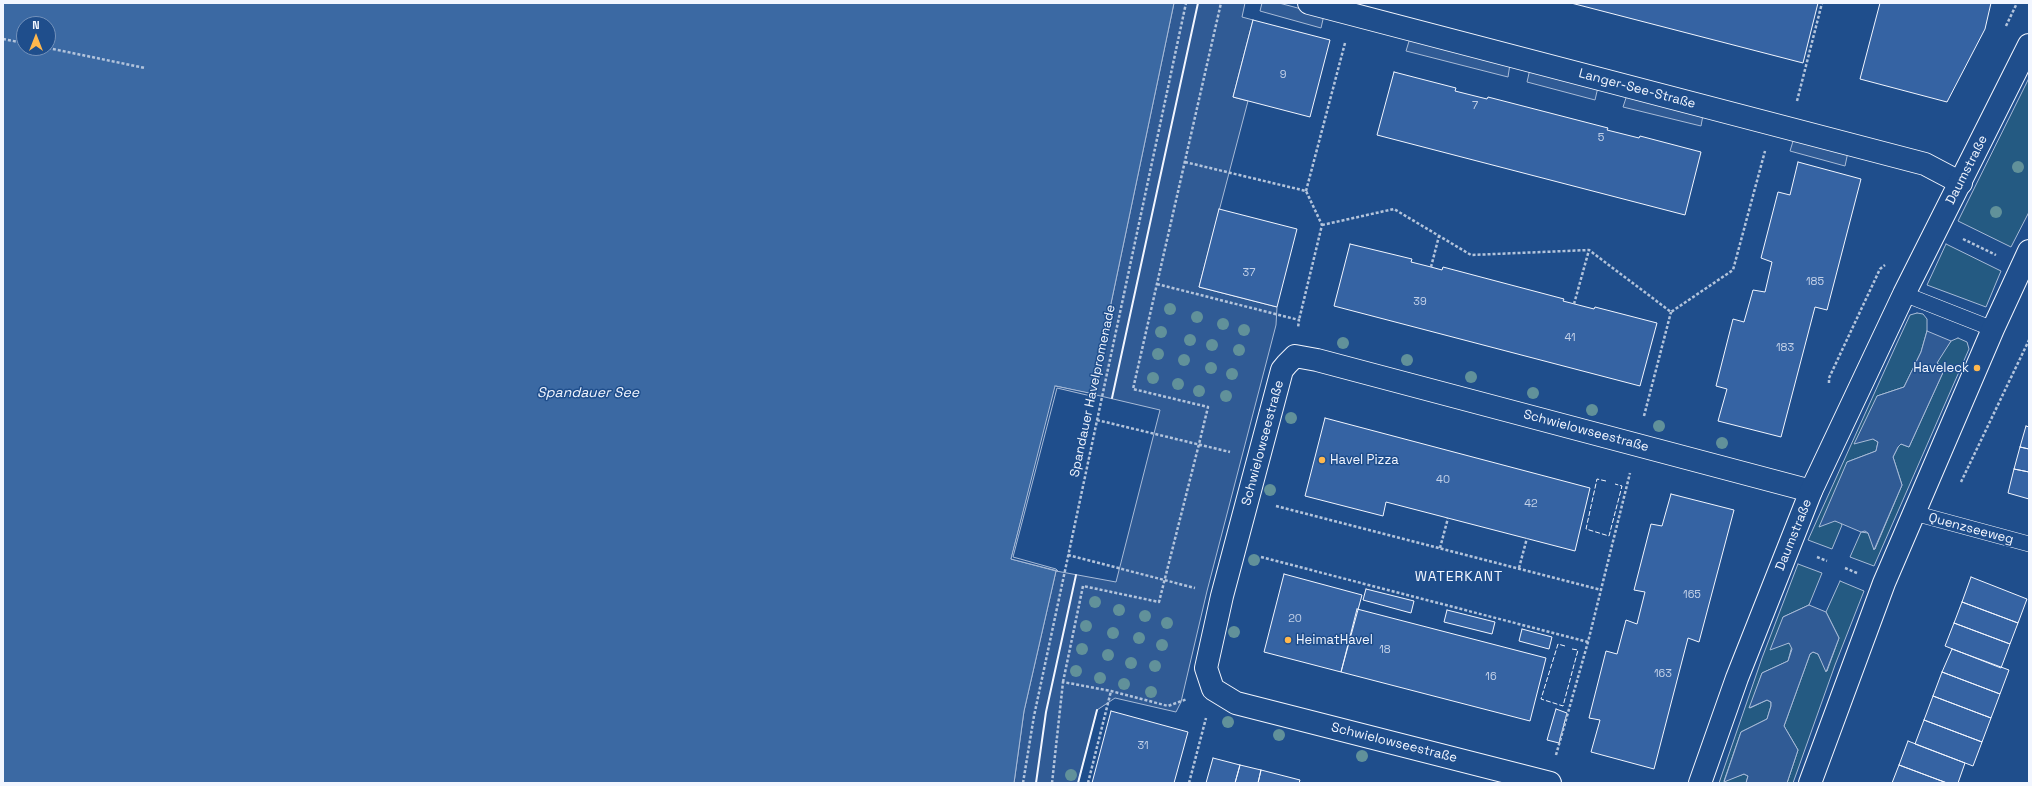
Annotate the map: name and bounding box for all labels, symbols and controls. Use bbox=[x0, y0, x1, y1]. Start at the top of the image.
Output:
north arrow bbox=[16, 16, 56, 56]
text: N bbox=[32, 18, 40, 32]
street label: Langer-See-Straße bbox=[1577, 66, 1697, 112]
house number: 9 bbox=[1280, 68, 1286, 82]
house number: 7 bbox=[1472, 99, 1478, 113]
house number: 5 bbox=[1598, 131, 1604, 145]
street label: Daumstraße bbox=[1943, 133, 1991, 207]
house number: 37 bbox=[1243, 266, 1255, 280]
house number: 185 bbox=[1806, 275, 1824, 289]
house number: 39 bbox=[1413, 295, 1427, 309]
street label: Spandauer Havelpromenade bbox=[1067, 303, 1119, 479]
house number: 41 bbox=[1564, 331, 1576, 345]
house number: 183 bbox=[1776, 341, 1794, 355]
place label: Haveleck bbox=[1913, 360, 1969, 376]
marker: Haveleck bbox=[1972, 363, 1982, 373]
street label: Schwielowseestraße bbox=[1239, 379, 1287, 507]
water label: Spandauer See bbox=[537, 385, 639, 401]
street label: Schwielowseestraße bbox=[1522, 407, 1650, 455]
place label: Havel Pizza bbox=[1330, 452, 1399, 468]
marker: Havel Pizza bbox=[1317, 455, 1327, 465]
house number: 40 bbox=[1436, 473, 1450, 487]
house number: 42 bbox=[1524, 497, 1538, 511]
street label: Daumstraße bbox=[1773, 497, 1815, 573]
street label: Quenzseeweg bbox=[1927, 510, 2015, 548]
district label: WATERKANT bbox=[1415, 569, 1503, 585]
house number: 165 bbox=[1683, 588, 1701, 602]
house number: 20 bbox=[1288, 612, 1302, 626]
place label: HeimatHavel bbox=[1296, 632, 1373, 648]
marker: HeimatHavel bbox=[1283, 635, 1293, 645]
house number: 18 bbox=[1379, 643, 1391, 657]
house number: 163 bbox=[1654, 667, 1672, 681]
house number: 16 bbox=[1485, 670, 1497, 684]
street label: Schwielowseestraße bbox=[1329, 720, 1459, 766]
house number: 31 bbox=[1137, 739, 1149, 753]

